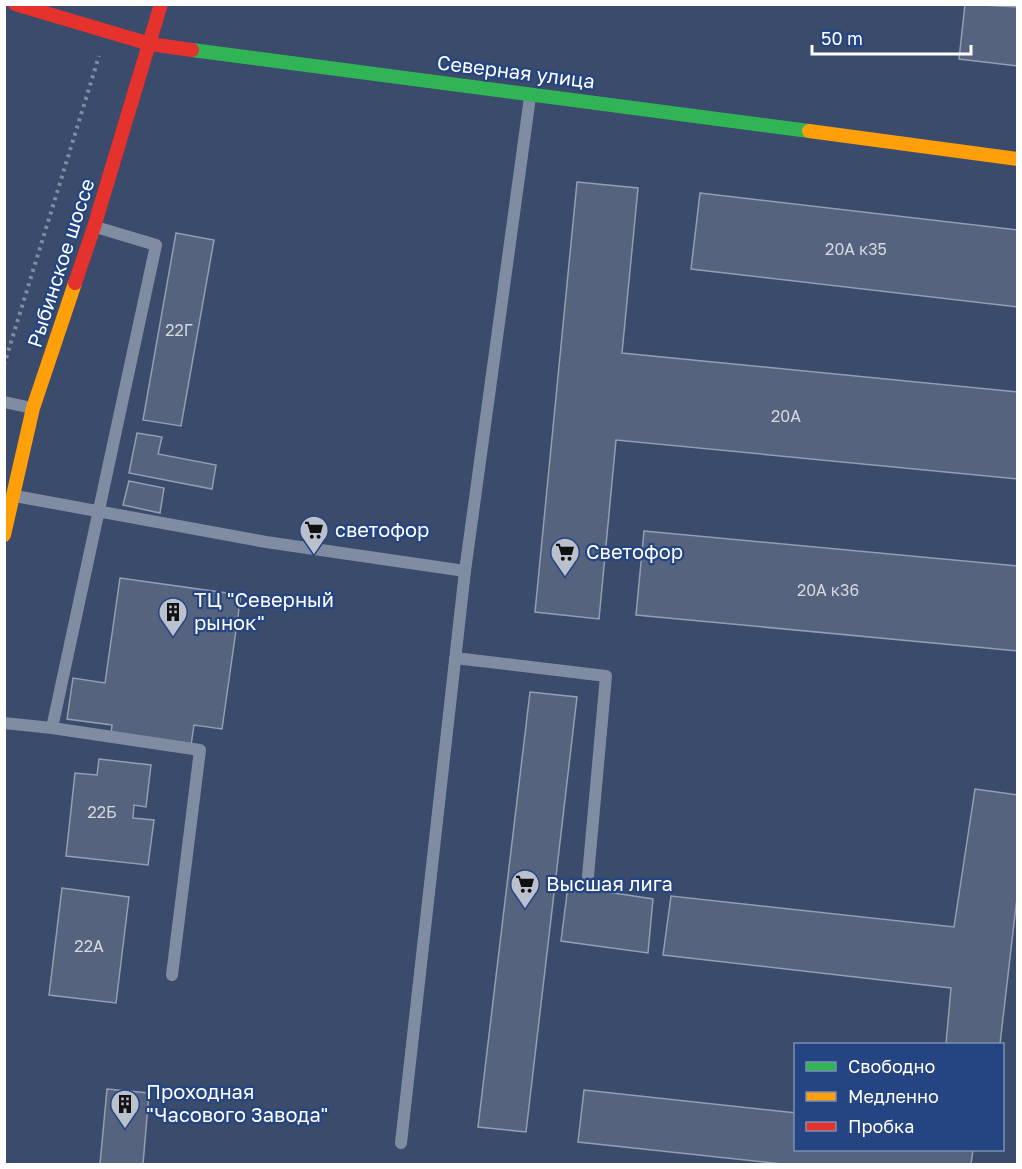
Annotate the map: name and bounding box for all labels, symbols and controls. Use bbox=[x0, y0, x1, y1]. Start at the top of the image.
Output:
scale bar bbox=[812, 18, 971, 56]
text: 50 m bbox=[821, 27, 863, 49]
street label: Северная улица bbox=[436, 49, 596, 93]
street label: Рыбинское шоссе bbox=[21, 175, 99, 350]
house number: 20А к35 bbox=[825, 239, 887, 259]
house number: 22Г bbox=[165, 320, 193, 340]
house number: 20А bbox=[771, 406, 801, 426]
supermarket icon: светофор bbox=[298, 514, 330, 556]
place label: светофор bbox=[335, 517, 429, 541]
supermarket icon: Светофор bbox=[549, 536, 581, 578]
place label: Светофор bbox=[586, 539, 683, 563]
house number: 20А к36 bbox=[797, 580, 859, 600]
place label: ТЦ "Северный рынок" bbox=[194, 587, 334, 634]
building icon: ТЦ "Северный рынок" bbox=[157, 596, 189, 638]
house number: 22Б bbox=[87, 802, 117, 822]
supermarket icon: Высшая лига bbox=[509, 868, 541, 910]
place label: Высшая лига bbox=[546, 871, 673, 895]
house number: 22А bbox=[74, 936, 104, 956]
legend bbox=[794, 1043, 1004, 1151]
text: Свободно bbox=[848, 1055, 935, 1077]
place label: Проходная "Часового 3авода" bbox=[146, 1079, 328, 1126]
text: Медленно bbox=[848, 1085, 939, 1107]
building icon: Проходная "Часового 3авода" bbox=[109, 1088, 141, 1130]
text: Пробка bbox=[848, 1115, 914, 1137]

